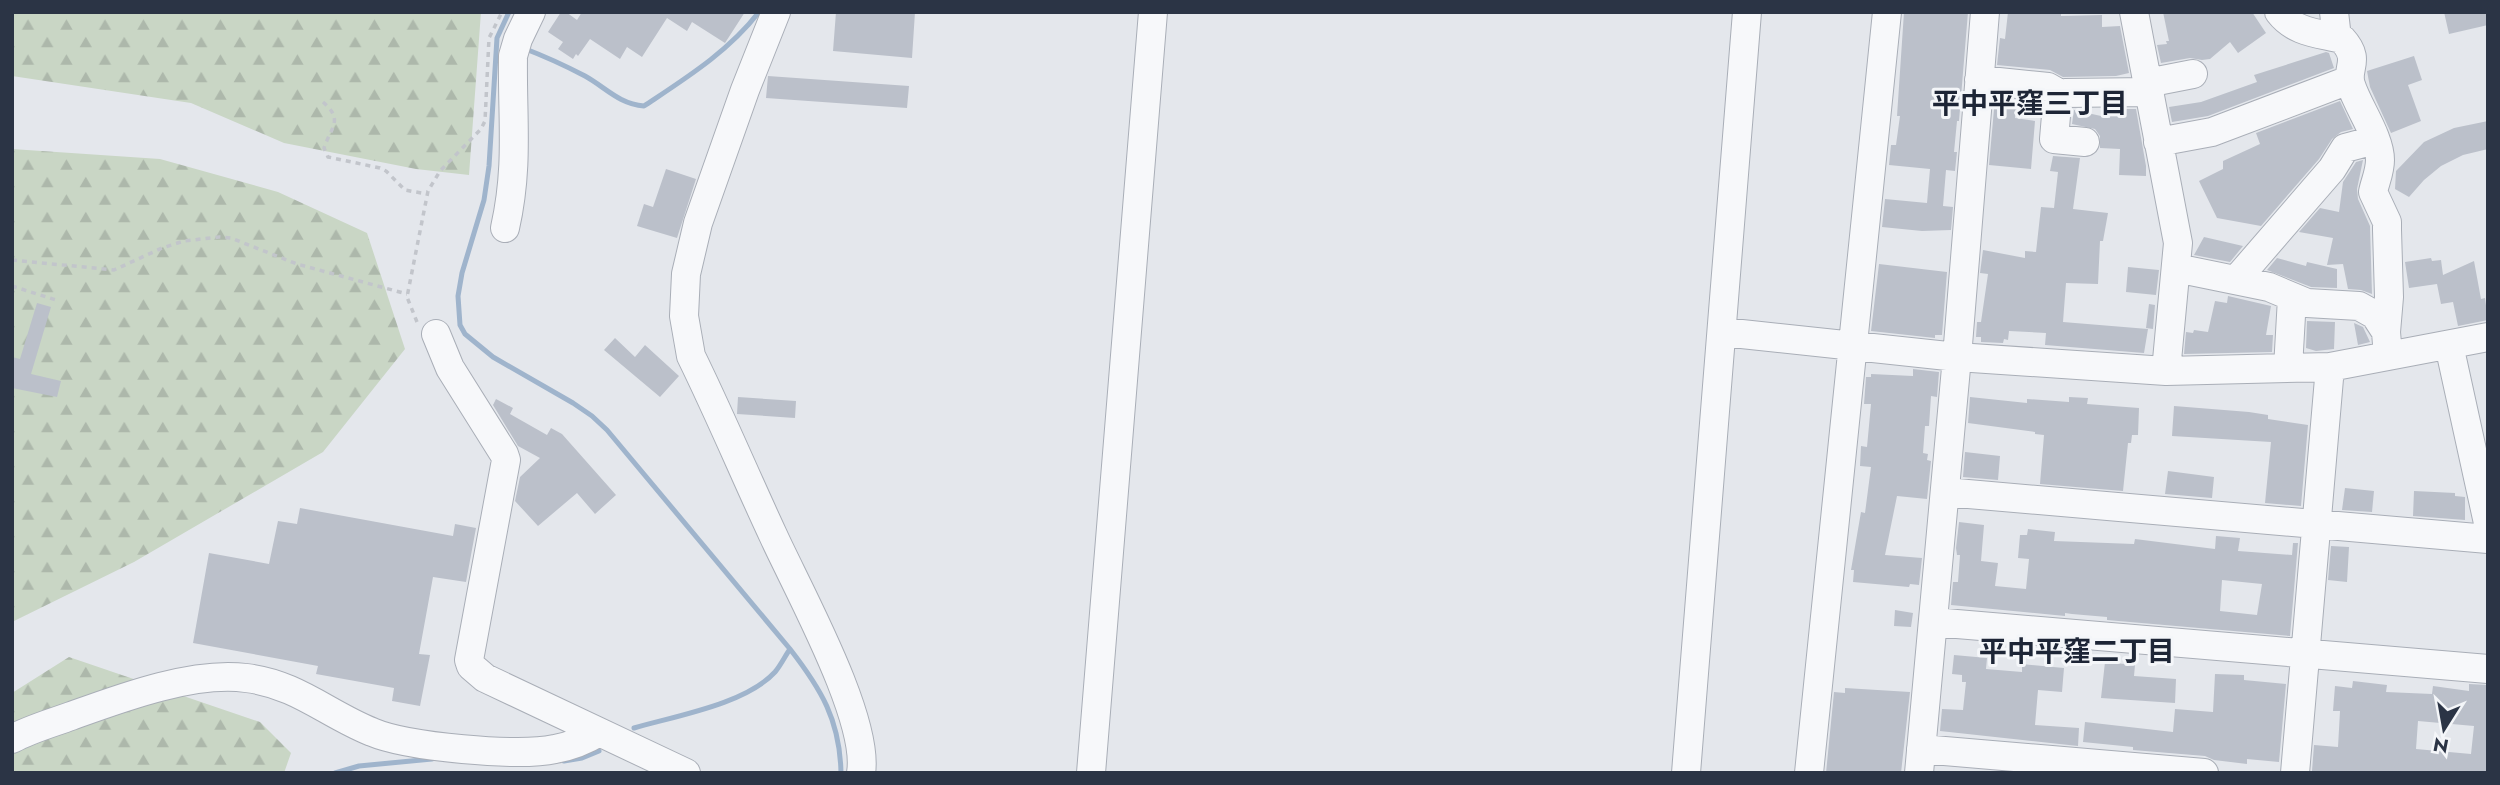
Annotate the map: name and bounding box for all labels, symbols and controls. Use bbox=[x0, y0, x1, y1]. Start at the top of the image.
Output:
district label: 平中平窪三丁目 bbox=[1932, 83, 2128, 124]
district label: 平中平窪二丁目 bbox=[1979, 631, 2175, 672]
north arrow bbox=[2409, 694, 2479, 764]
text: N bbox=[2431, 731, 2451, 760]

